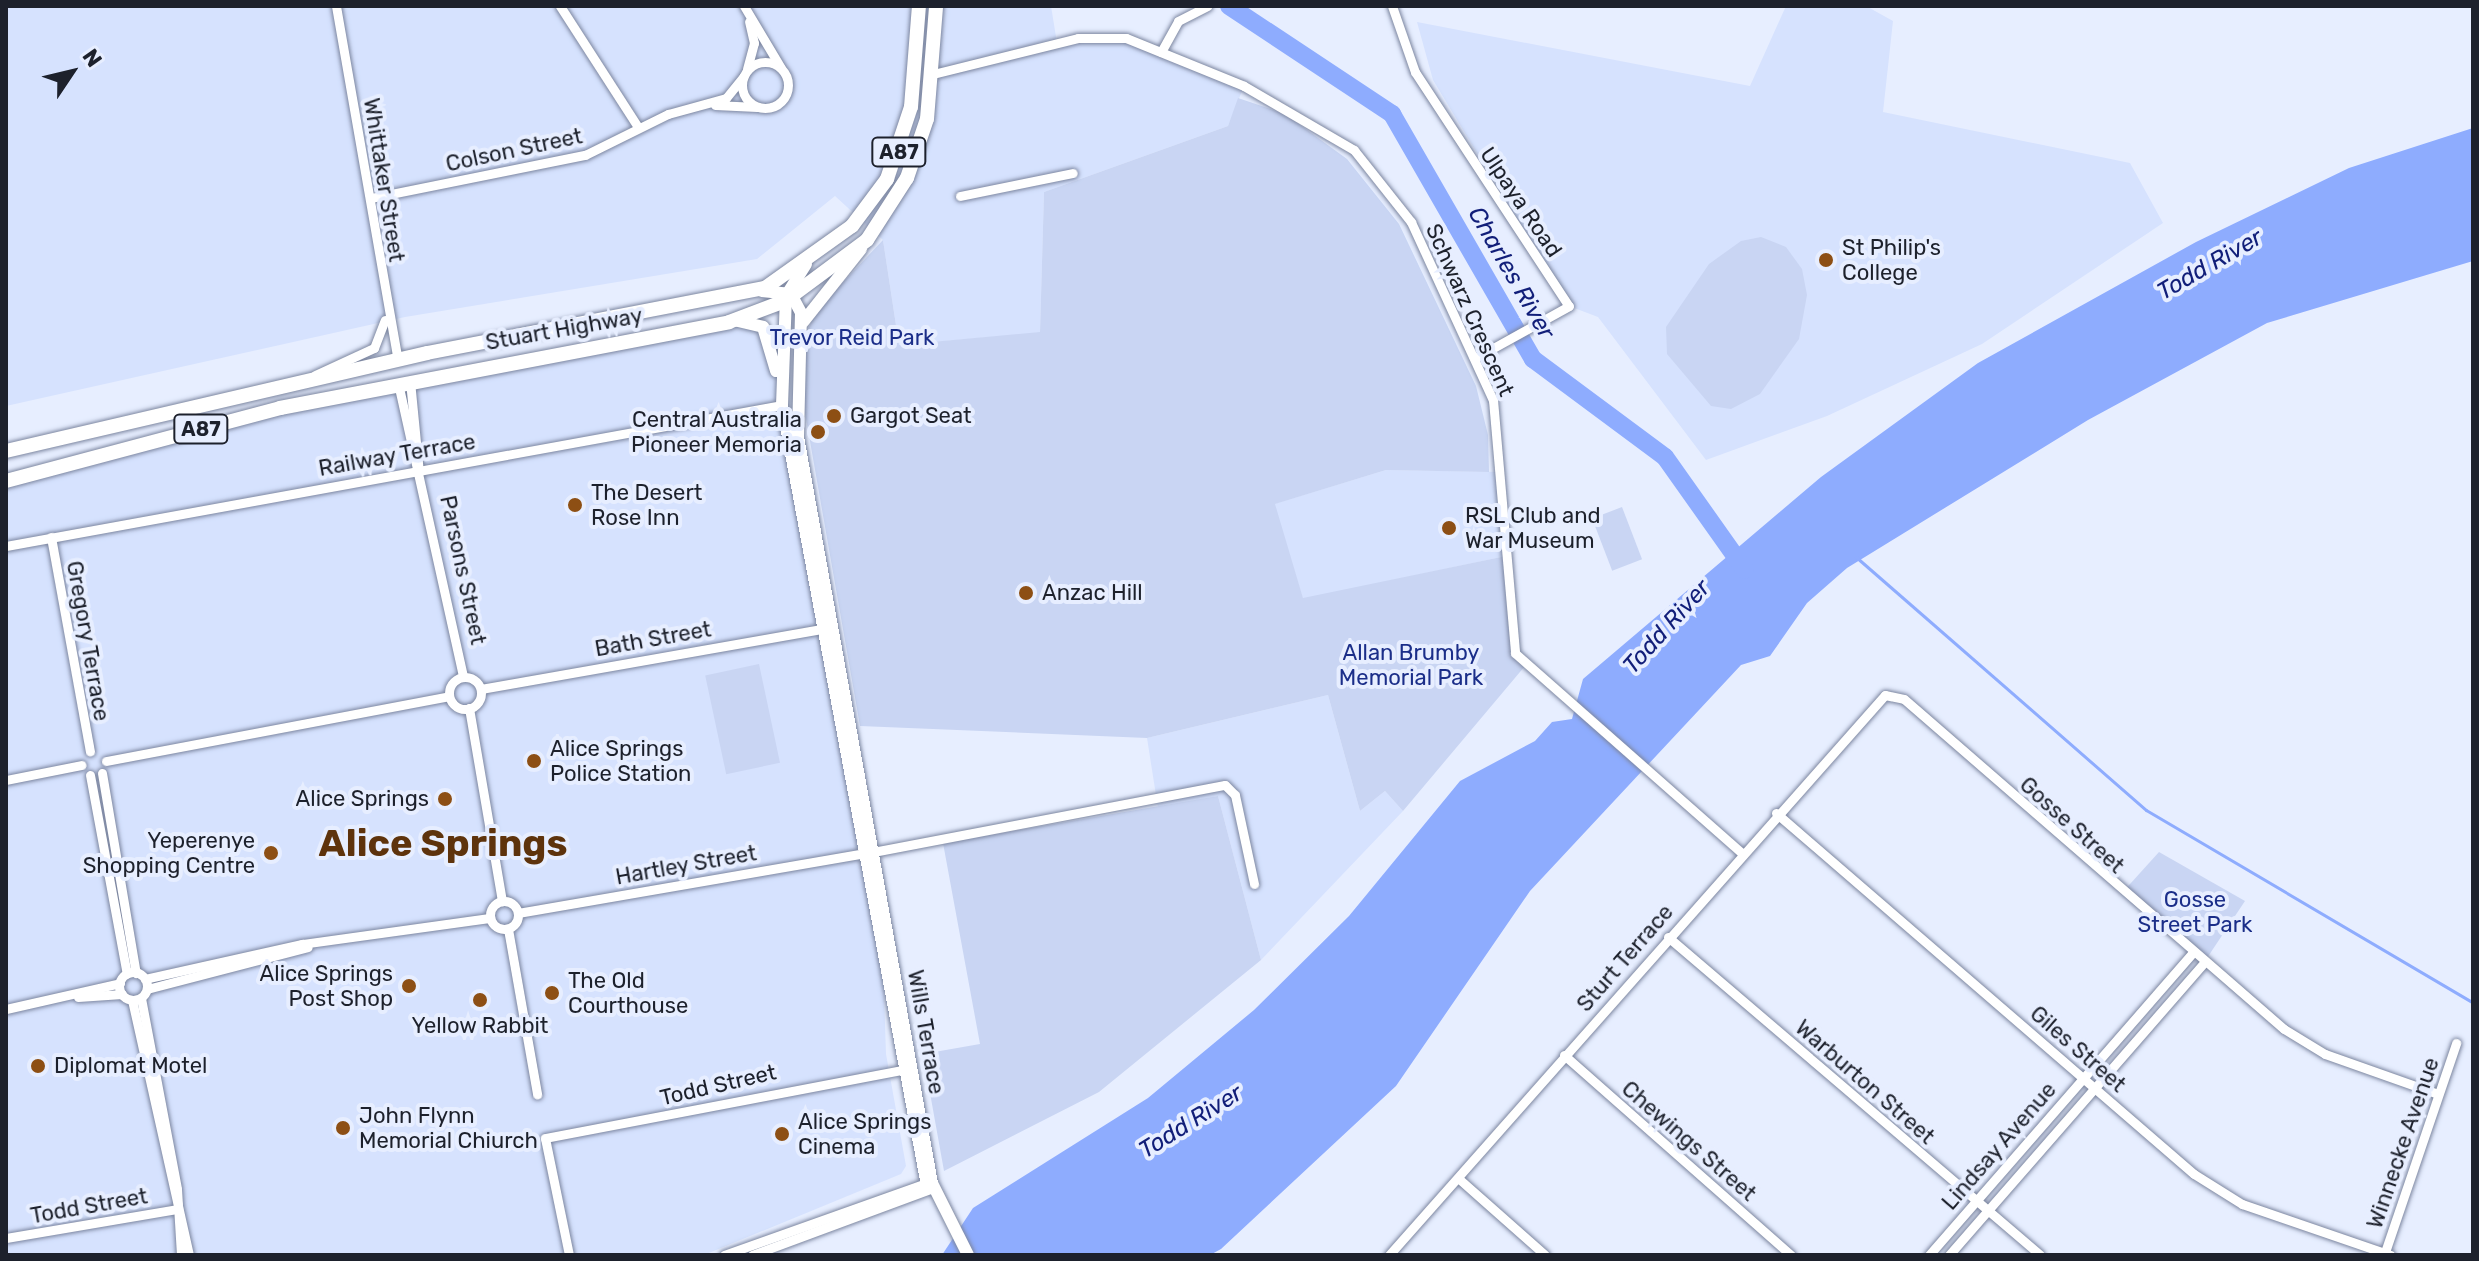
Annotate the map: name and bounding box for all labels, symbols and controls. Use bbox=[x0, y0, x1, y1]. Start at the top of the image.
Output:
north arrow bbox=[32, 32, 112, 112]
text: N bbox=[76, 44, 108, 72]
street label: Whittaker Street bbox=[358, 96, 410, 264]
street label: Colson Street bbox=[443, 123, 585, 177]
road number: A87 bbox=[871, 136, 927, 168]
street label: Ulpaya Road bbox=[1475, 142, 1567, 262]
water label: Charles River bbox=[1461, 202, 1561, 344]
street label: Schwarz Crescent bbox=[1420, 220, 1520, 400]
water label: Todd River bbox=[2152, 223, 2268, 307]
place label: St Philip's College bbox=[1842, 234, 1941, 286]
marker: St Philip's College bbox=[1817, 251, 1835, 269]
street label: Stuart Highway bbox=[484, 302, 644, 356]
park label: Trevor Reid Park bbox=[769, 325, 935, 351]
place label: Gargot Seat bbox=[850, 403, 972, 429]
place label: Central Australia Pioneer Memoria bbox=[630, 406, 802, 458]
marker: Gargot Seat bbox=[825, 407, 843, 425]
road number: A87 bbox=[173, 413, 229, 445]
marker: Central Australia Pioneer Memoria bbox=[809, 423, 827, 441]
street label: Railway Terrace bbox=[316, 428, 478, 482]
place label: The Desert Rose Inn bbox=[591, 479, 702, 530]
street label: Parsons Street bbox=[434, 493, 492, 647]
marker: The Desert Rose Inn bbox=[566, 496, 584, 514]
place label: RSL Club and War Museum bbox=[1465, 502, 1601, 554]
marker: RSL Club and War Museum bbox=[1440, 519, 1458, 537]
street label: Gregory Terrace bbox=[61, 558, 115, 724]
water label: Todd River bbox=[1617, 574, 1717, 680]
place label: Anzac Hill bbox=[1042, 580, 1143, 606]
marker: Anzac Hill bbox=[1017, 584, 1035, 602]
street label: Bath Street bbox=[593, 616, 713, 662]
park label: Allan Brumby Memorial Park bbox=[1339, 639, 1483, 690]
place label: Alice Springs Police Station bbox=[550, 735, 691, 786]
marker: Alice Springs Police Station bbox=[525, 752, 543, 770]
street label: Gosse Street bbox=[2014, 771, 2130, 879]
place label: Alice Springs bbox=[296, 786, 429, 812]
marker: Alice Springs bbox=[436, 790, 454, 808]
district label: Alice Springs bbox=[319, 821, 567, 867]
place label: Yeperenye Shopping Centre bbox=[83, 827, 255, 878]
street label: Hartley Street bbox=[613, 840, 759, 890]
marker: Yeperenye Shopping Centre bbox=[262, 844, 280, 862]
park label: Gosse Street Park bbox=[2138, 886, 2252, 938]
street label: Sturt Terrace bbox=[1571, 899, 1679, 1017]
place label: Alice Springs Post Shop bbox=[260, 960, 393, 1012]
place label: The Old Courthouse bbox=[568, 967, 688, 1018]
street label: Wills Terrace bbox=[902, 967, 950, 1097]
marker: Alice Springs Post Shop bbox=[400, 977, 418, 995]
marker: The Old Courthouse bbox=[543, 984, 561, 1002]
marker: Yellow Rabbit bbox=[471, 991, 489, 1009]
street label: Giles Street bbox=[2025, 1000, 2131, 1098]
place label: Yellow Rabbit bbox=[411, 1013, 549, 1039]
street label: Warburton Street bbox=[1790, 1014, 1940, 1150]
place label: Diplomat Motel bbox=[54, 1053, 207, 1079]
street label: Winnecke Avenue bbox=[2361, 1054, 2445, 1232]
marker: Diplomat Motel bbox=[29, 1057, 47, 1075]
street label: Todd Street bbox=[657, 1059, 779, 1111]
street label: Chewings Street bbox=[1616, 1075, 1762, 1207]
street label: Lindsay Avenue bbox=[1936, 1076, 2062, 1216]
water label: Todd River bbox=[1134, 1079, 1248, 1165]
place label: John Flynn Memorial Chiurch bbox=[359, 1102, 538, 1154]
place label: Alice Springs Cinema bbox=[798, 1108, 931, 1160]
marker: John Flynn Memorial Chiurch bbox=[334, 1119, 352, 1137]
marker: Alice Springs Cinema bbox=[773, 1125, 791, 1143]
street label: Todd Street bbox=[28, 1183, 150, 1229]

